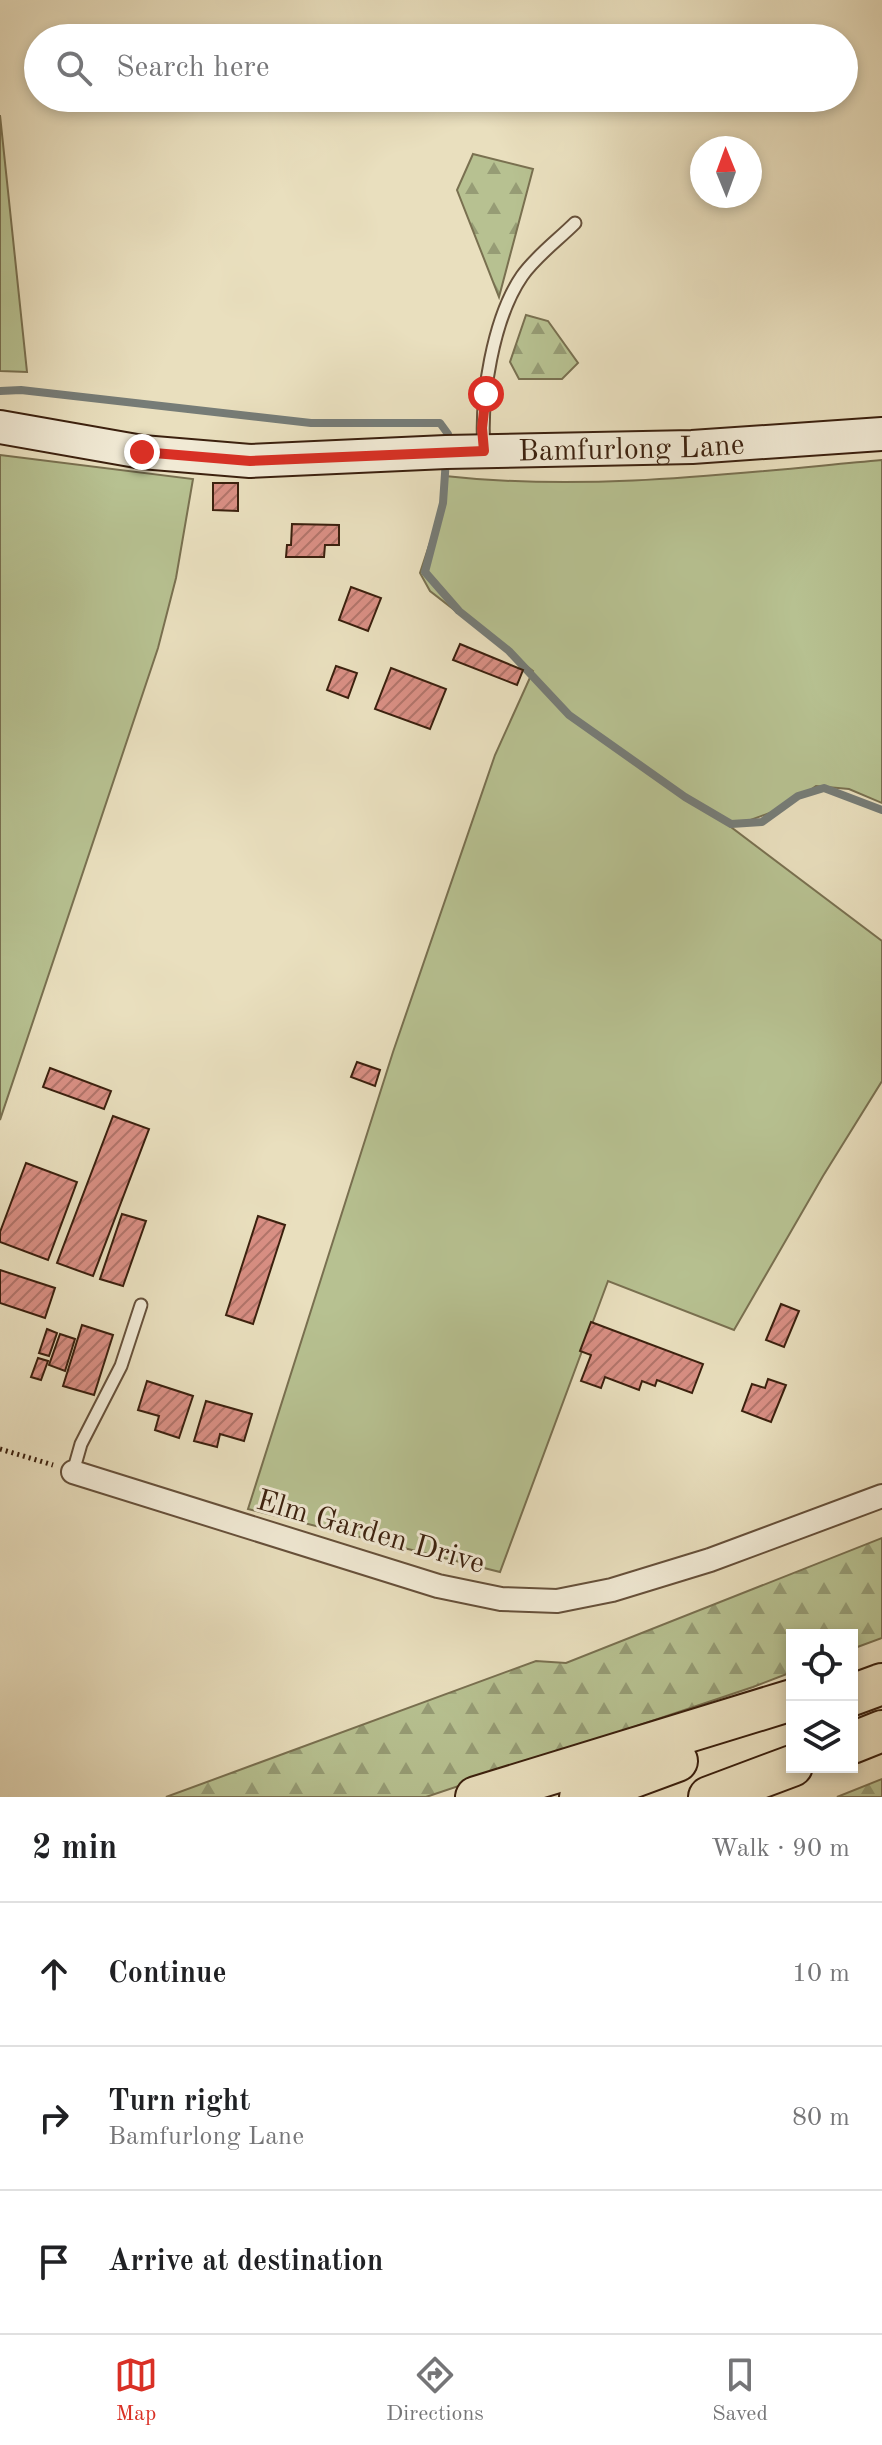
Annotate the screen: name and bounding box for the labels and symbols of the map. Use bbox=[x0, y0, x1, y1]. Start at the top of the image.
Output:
north arrow bbox=[690, 136, 762, 208]
route start bbox=[468, 376, 504, 412]
street label: Bamfurlong Lane bbox=[518, 430, 745, 468]
route end bbox=[124, 434, 160, 470]
street label: Elm Garden Drive bbox=[253, 1486, 488, 1580]

